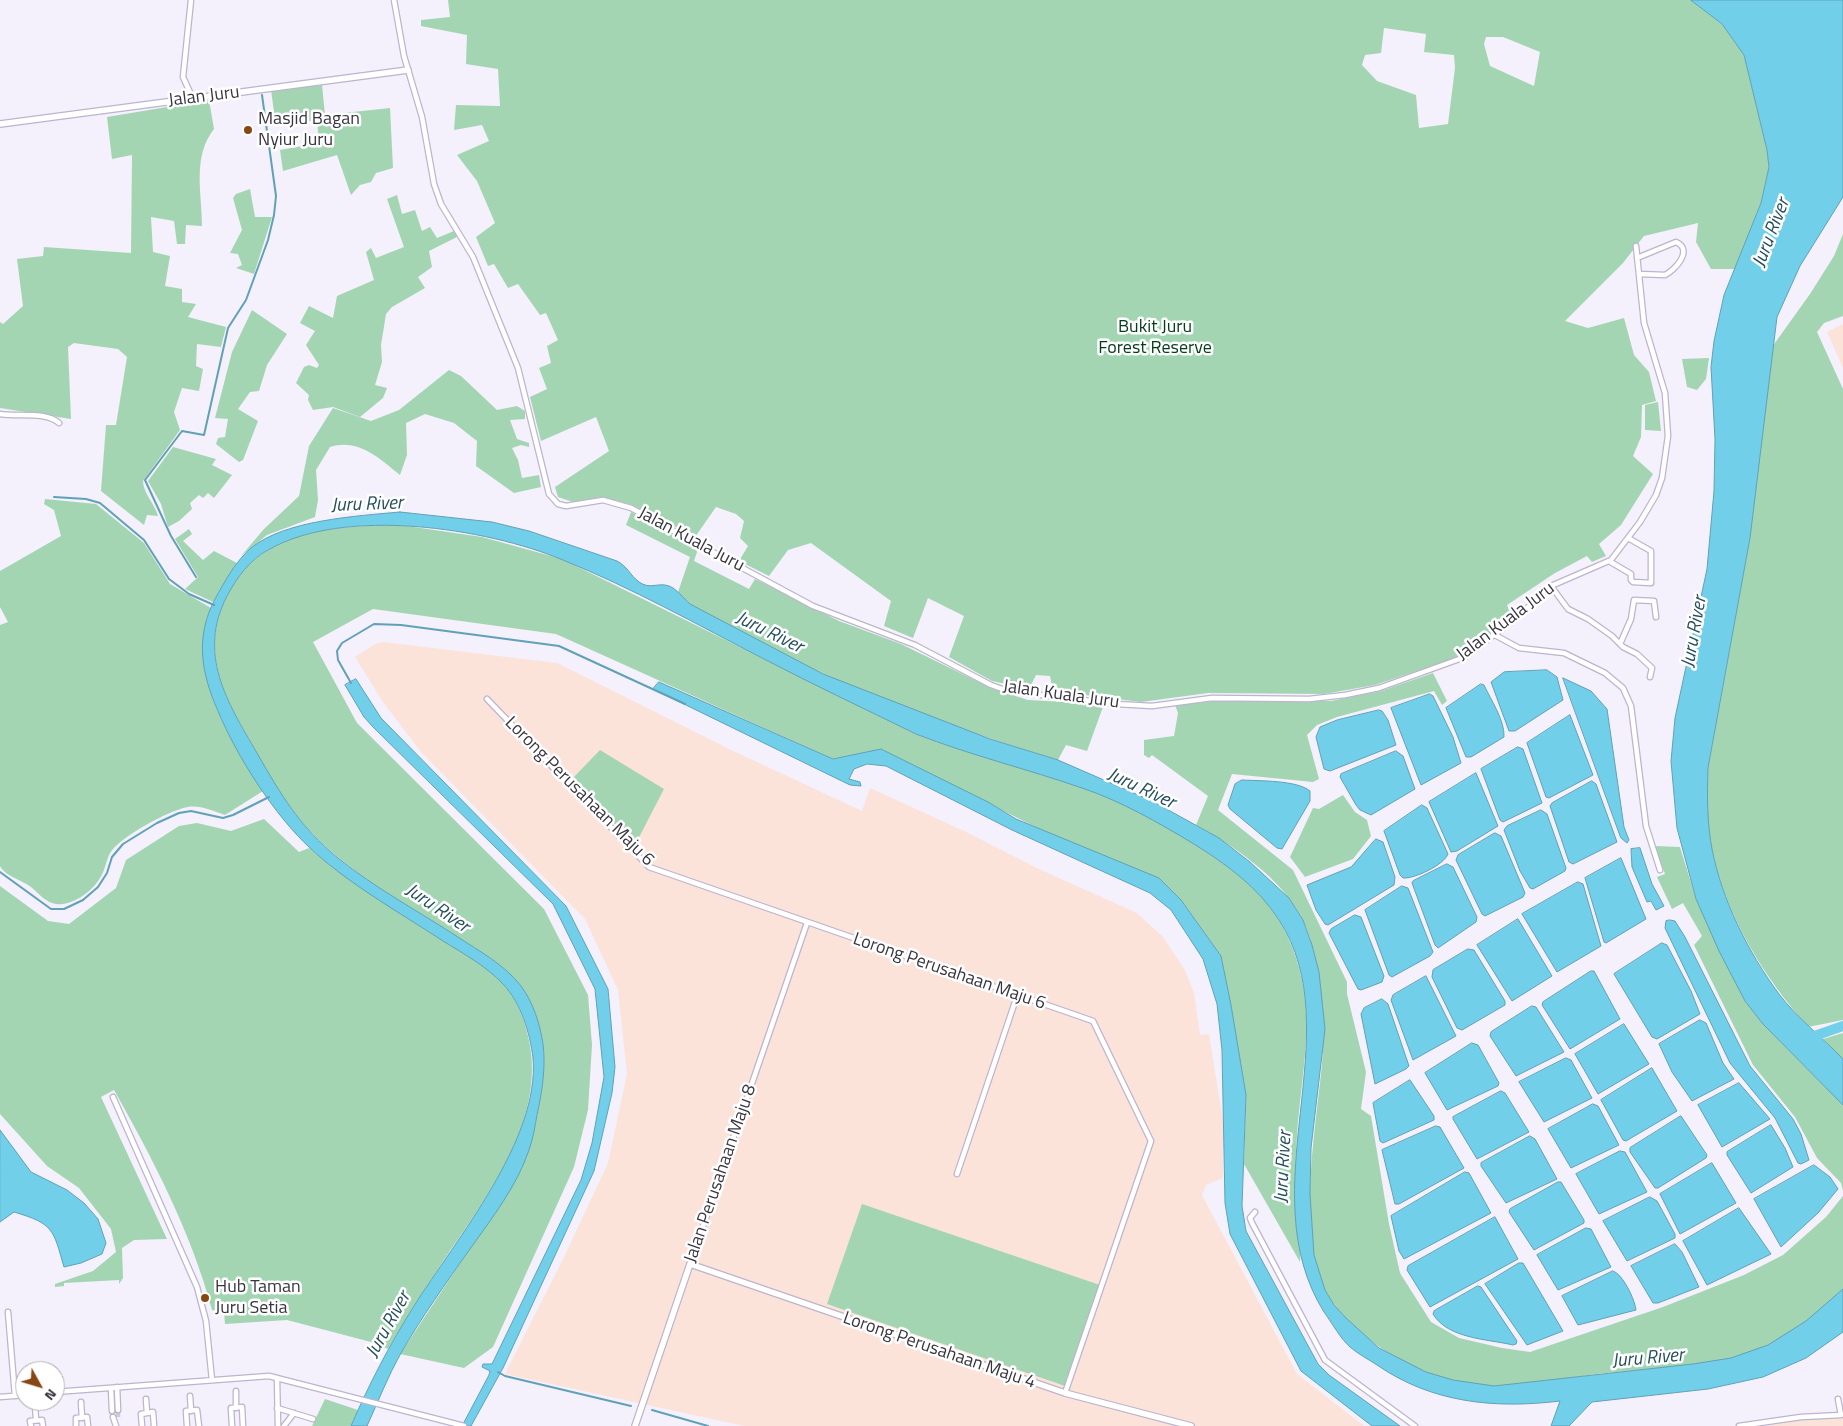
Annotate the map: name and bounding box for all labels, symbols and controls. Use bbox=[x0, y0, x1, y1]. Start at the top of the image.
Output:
street label: Jalan Juru bbox=[167, 82, 241, 112]
place label: Masjid Bagan Nyiur Juru bbox=[258, 109, 360, 152]
marker: Masjid Bagan Nyiur Juru bbox=[242, 124, 254, 136]
water label: Juru River bbox=[1748, 195, 1796, 271]
park label: Bukit Juru Forest Reserve bbox=[1098, 317, 1212, 359]
water label: Juru River bbox=[331, 492, 403, 518]
street label: Jalan Kuala Juru bbox=[634, 503, 748, 577]
street label: Jalan Kuala Juru bbox=[1453, 578, 1559, 666]
water label: Juru River bbox=[1678, 595, 1712, 669]
water label: Juru River bbox=[732, 607, 806, 659]
street label: Jalan Kuala Juru bbox=[1001, 676, 1121, 714]
street label: Lorong Perusahaan Maju 6 bbox=[500, 713, 658, 871]
water label: Juru River bbox=[1104, 763, 1178, 815]
water label: Juru River bbox=[401, 879, 473, 939]
street label: Lorong Perusahaan Maju 6 bbox=[850, 929, 1048, 1015]
street label: Jalan Perusahaan Maju 8 bbox=[680, 1082, 762, 1266]
water label: Juru River bbox=[1271, 1130, 1297, 1204]
place label: Hub Taman Juru Setia bbox=[215, 1277, 301, 1320]
water label: Juru River bbox=[362, 1288, 416, 1362]
marker: Hub Taman Juru Setia bbox=[199, 1292, 211, 1304]
street label: Lorong Perusahaan Maju 4 bbox=[840, 1308, 1038, 1394]
water label: Juru River bbox=[1611, 1345, 1685, 1373]
north arrow bbox=[15, 1361, 65, 1411]
text: N bbox=[40, 1385, 62, 1405]

